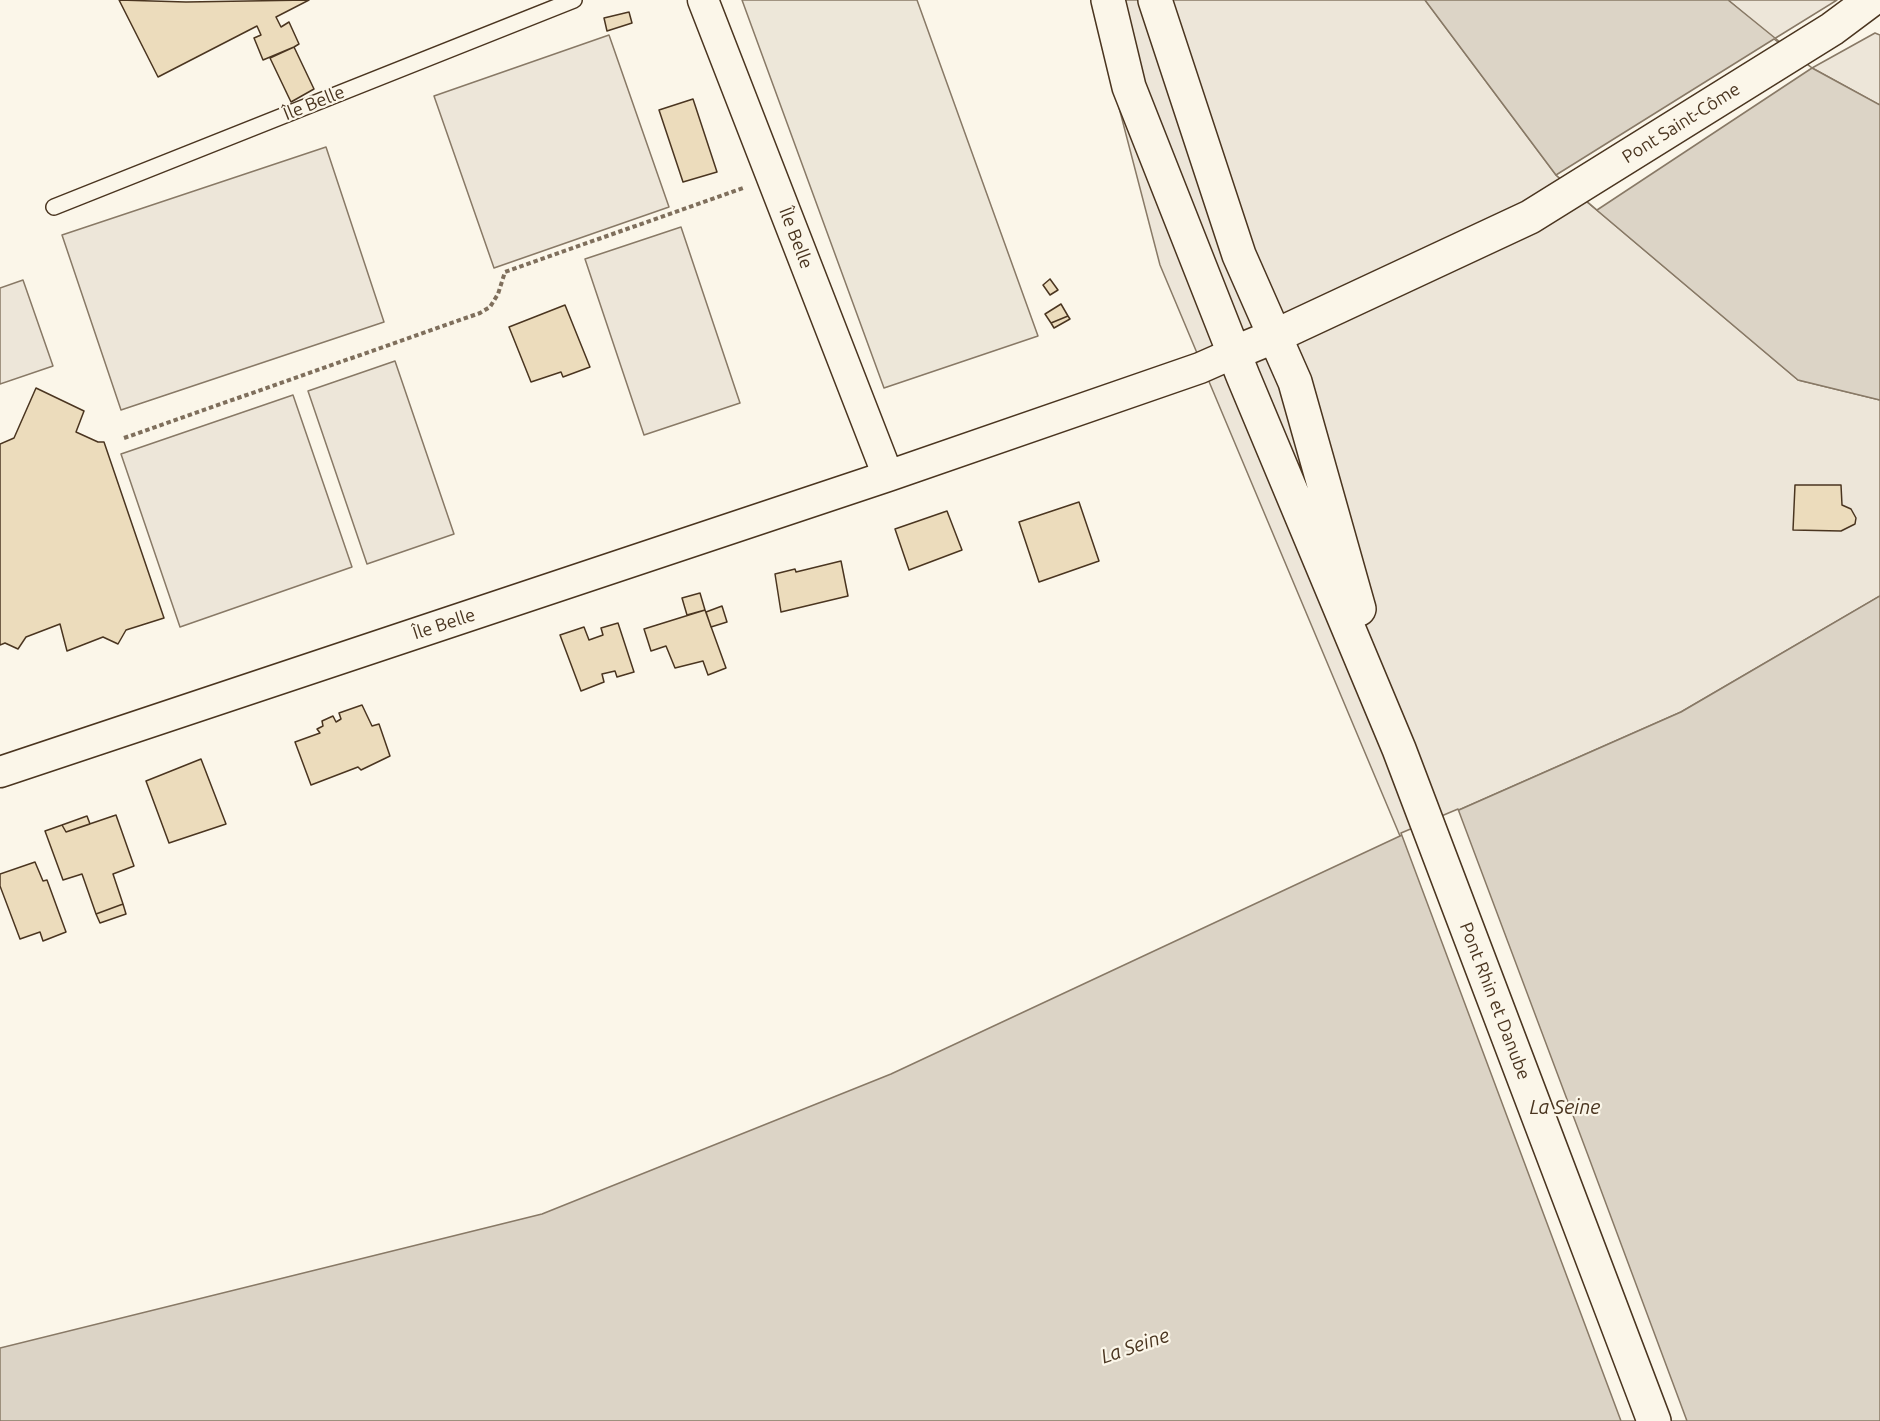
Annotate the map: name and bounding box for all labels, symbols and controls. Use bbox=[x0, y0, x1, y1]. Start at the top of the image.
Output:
street label: Pont Saint-Côme bbox=[1618, 78, 1744, 168]
street label: Île Belle bbox=[280, 81, 348, 125]
street label: Île Belle bbox=[774, 204, 818, 272]
street label: Île Belle bbox=[410, 604, 478, 644]
street label: Pont Rhin et Danube bbox=[1455, 919, 1535, 1083]
water label: La Seine bbox=[1530, 1095, 1600, 1119]
water label: La Seine bbox=[1098, 1323, 1172, 1369]

